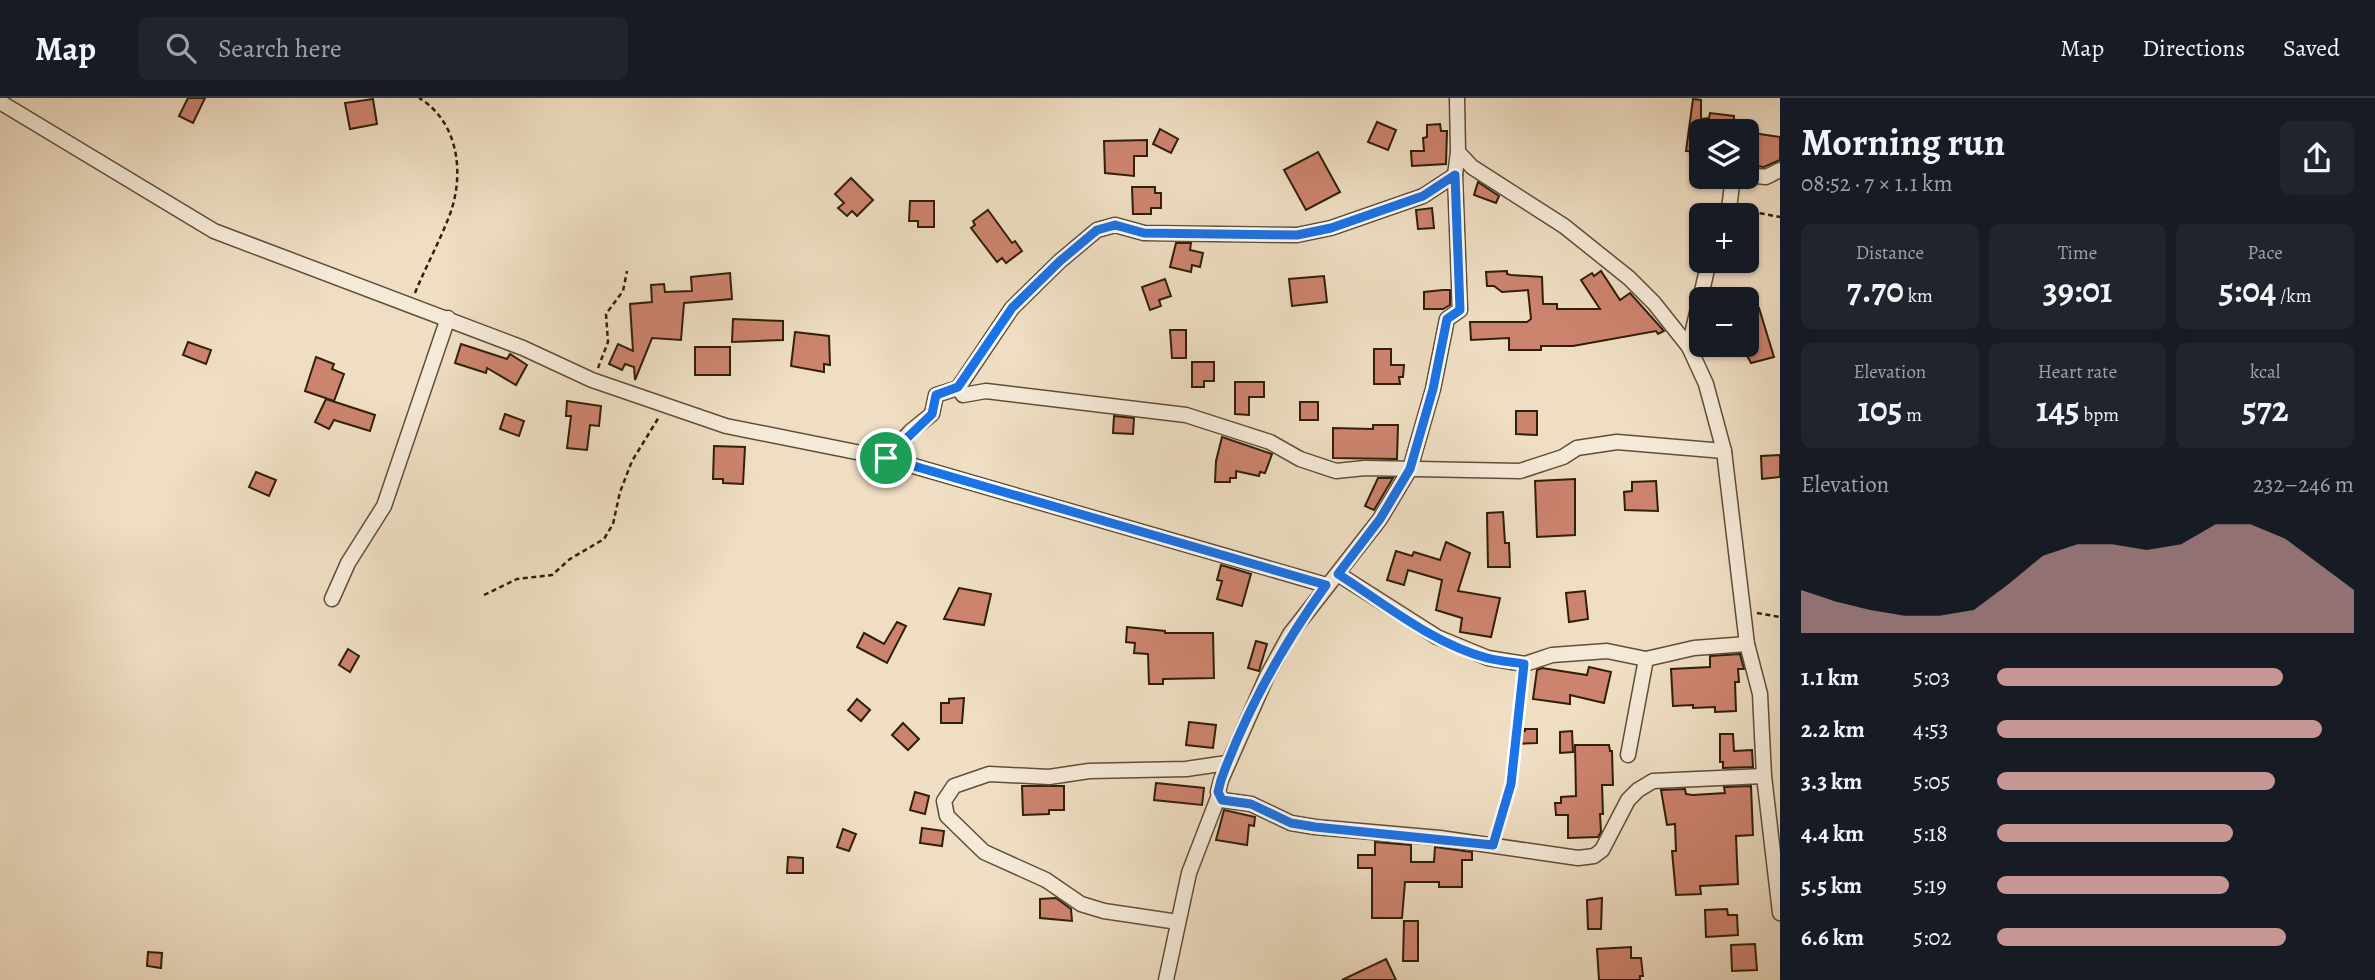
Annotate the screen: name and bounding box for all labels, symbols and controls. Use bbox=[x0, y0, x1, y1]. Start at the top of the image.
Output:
search box bbox=[138, 17, 628, 80]
text: Map bbox=[35, 26, 96, 71]
icon: search bbox=[162, 29, 200, 67]
text: Search here bbox=[218, 31, 342, 66]
text: Map bbox=[2060, 32, 2104, 64]
text: Directions bbox=[2142, 32, 2245, 64]
text: Saved bbox=[2283, 32, 2340, 64]
text: Morning run bbox=[1801, 116, 2005, 168]
map controls bbox=[1689, 119, 1759, 357]
button: layers bbox=[1689, 119, 1759, 189]
button: share bbox=[2280, 121, 2354, 195]
text: 08:52 · 7 × 1.1 km bbox=[1801, 168, 1953, 199]
button: + bbox=[1689, 203, 1759, 273]
text: Distance bbox=[1856, 240, 1924, 266]
text: Time bbox=[2058, 240, 2097, 266]
text: Pace bbox=[2248, 240, 2283, 266]
text: 7.70 bbox=[1847, 266, 1904, 314]
text: 39:01 bbox=[2043, 266, 2112, 314]
text: 5:04 bbox=[2219, 266, 2276, 314]
text: km bbox=[1904, 283, 1933, 309]
text: /km bbox=[2276, 283, 2311, 309]
button: − bbox=[1689, 287, 1759, 357]
text: Elevation bbox=[1853, 359, 1926, 385]
text: Heart rate bbox=[2038, 359, 2117, 385]
text: kcal bbox=[2250, 359, 2280, 385]
text: 105 bbox=[1857, 385, 1903, 433]
text: 145 bbox=[2036, 385, 2080, 433]
text: 572 bbox=[2242, 385, 2289, 433]
text: m bbox=[1903, 402, 1922, 428]
text: bpm bbox=[2080, 402, 2119, 428]
pin bbox=[856, 428, 916, 488]
icon: arrive bbox=[867, 439, 905, 477]
text: Elevation bbox=[1801, 469, 1889, 500]
text: 232–246 m bbox=[2253, 469, 2354, 500]
text: 1.1 km bbox=[1801, 662, 1859, 693]
text: 5:03 bbox=[1913, 662, 1950, 693]
text: 2.2 km bbox=[1801, 714, 1865, 745]
text: 4:53 bbox=[1913, 714, 1948, 745]
text: 3.3 km bbox=[1801, 766, 1862, 797]
text: 5:05 bbox=[1913, 766, 1951, 797]
text: 4.4 km bbox=[1801, 818, 1864, 849]
text: 5:18 bbox=[1913, 818, 1947, 849]
text: 5.5 km bbox=[1801, 870, 1862, 901]
text: 5:19 bbox=[1913, 870, 1947, 901]
text: 6.6 km bbox=[1801, 922, 1864, 953]
text: 5:02 bbox=[1913, 922, 1952, 953]

